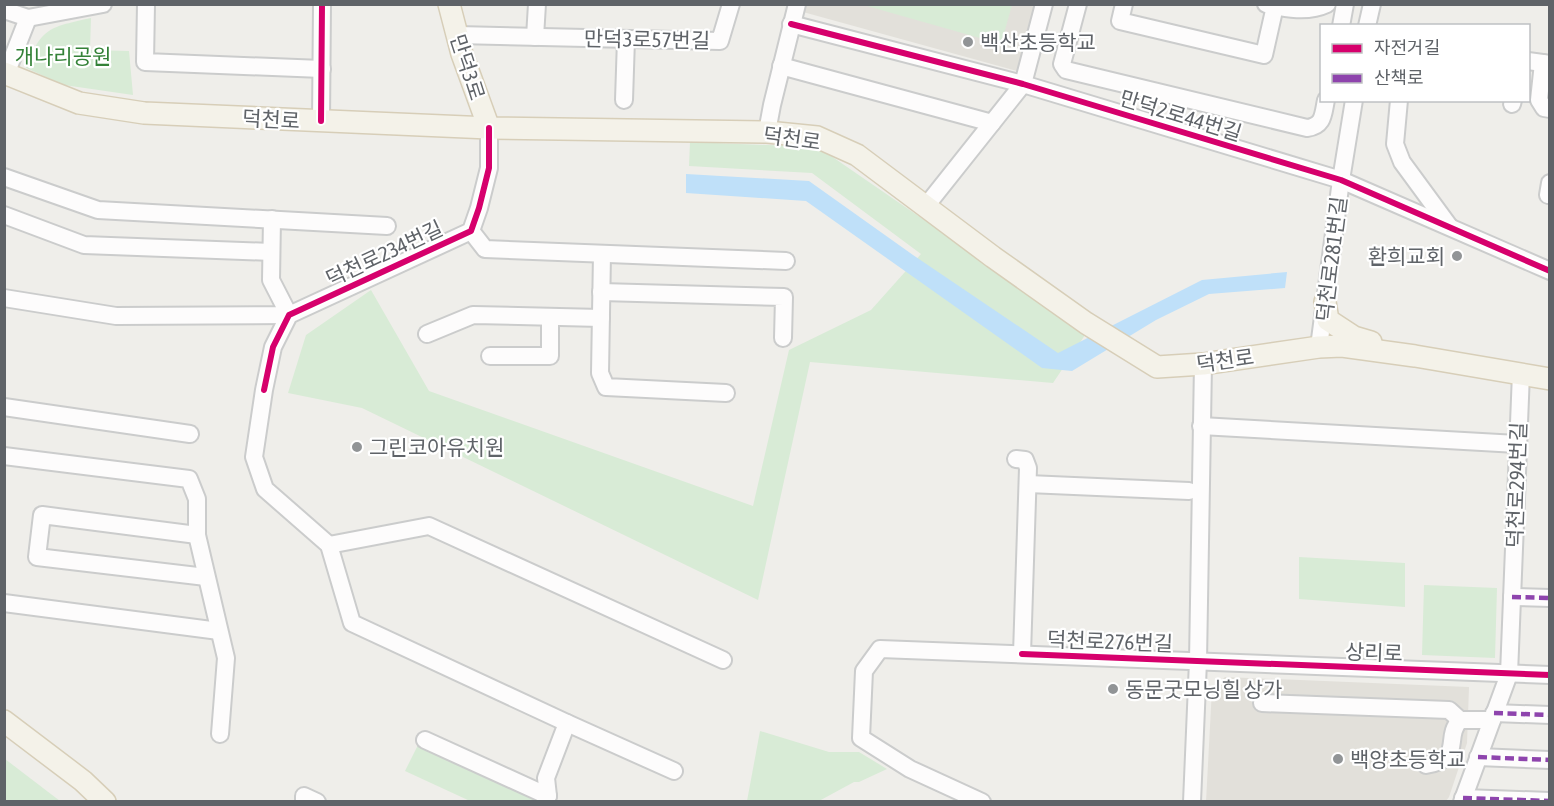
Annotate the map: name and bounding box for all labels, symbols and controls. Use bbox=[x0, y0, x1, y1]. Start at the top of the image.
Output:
legend bbox=[1320, 24, 1530, 102]
street label: 만덕3로57번길 bbox=[584, 26, 710, 52]
place label: 백산초등학교 bbox=[980, 30, 1096, 54]
street label: 만덕3로 bbox=[446, 31, 490, 103]
marker: 백산초등학교 bbox=[961, 35, 975, 49]
text: 자전거길 bbox=[1374, 37, 1440, 58]
park label: 개나리공원 bbox=[15, 44, 111, 68]
text: 산책로 bbox=[1374, 67, 1424, 88]
street label: 만덕2로44번길 bbox=[1117, 85, 1245, 145]
street label: 덕천로 bbox=[241, 105, 301, 133]
street label: 덕천로 bbox=[762, 122, 822, 154]
street label: 덕천로281번길 bbox=[1311, 195, 1351, 323]
street label: 덕천로234번길 bbox=[322, 215, 446, 291]
place label: 환희교회 bbox=[1368, 244, 1445, 268]
marker: 환희교회 bbox=[1450, 249, 1464, 263]
street label: 덕천로 bbox=[1195, 344, 1255, 376]
street label: 덕천로294번길 bbox=[1502, 422, 1530, 548]
place label: 그린코아유치원 bbox=[369, 435, 504, 459]
marker: 그린코아유치원 bbox=[350, 440, 364, 454]
street label: 덕천로276번길 bbox=[1047, 627, 1173, 655]
street label: 상리로 bbox=[1345, 639, 1403, 665]
place label: 동문굿모닝힐 상가 bbox=[1125, 677, 1282, 701]
marker: 동문굿모닝힐 상가 bbox=[1106, 682, 1120, 696]
place label: 백양초등학교 bbox=[1350, 747, 1466, 771]
marker: 백양초등학교 bbox=[1331, 752, 1345, 766]

